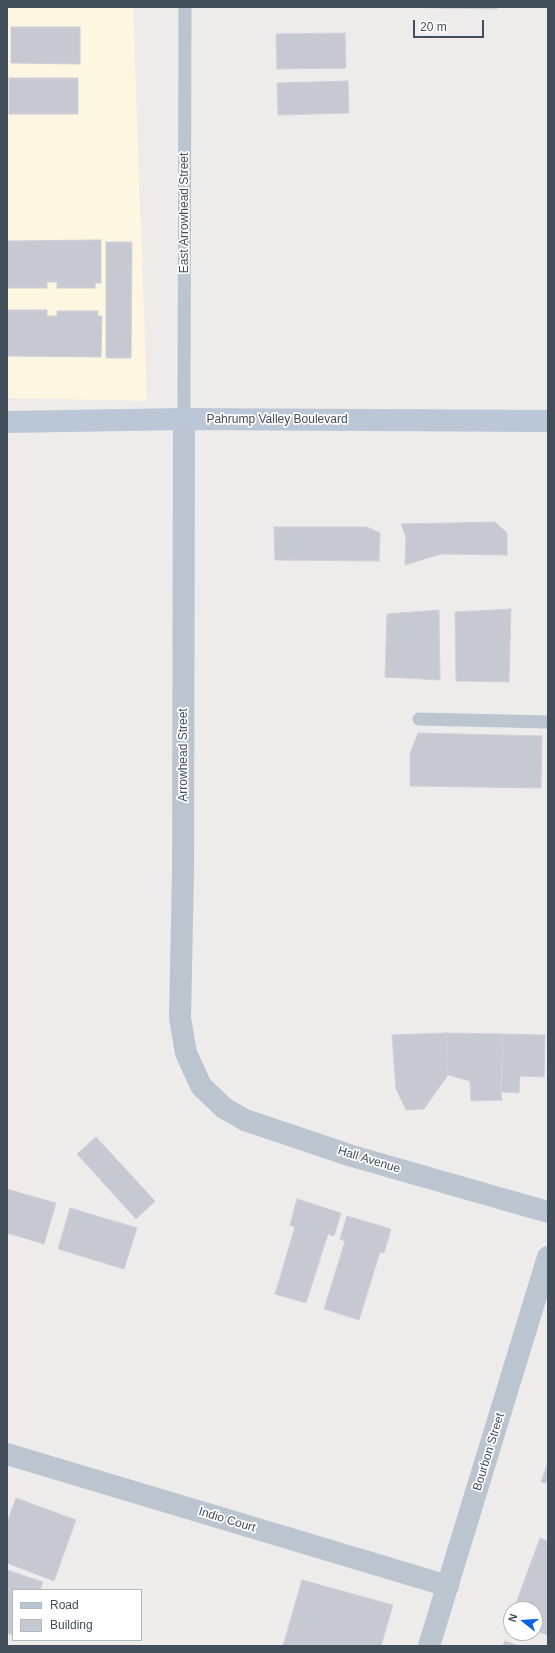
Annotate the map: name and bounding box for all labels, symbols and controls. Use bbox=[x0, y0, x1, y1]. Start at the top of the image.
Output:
scale bar bbox=[415, 12, 486, 38]
text: 20 m bbox=[420, 20, 447, 34]
street label: East Arrowhead Street bbox=[178, 153, 192, 273]
street label: Pahrump Valley Boulevard bbox=[206, 413, 348, 427]
street label: Arrowhead Street bbox=[177, 708, 191, 802]
street label: Hall Avenue bbox=[336, 1144, 402, 1176]
street label: Bourbon Street bbox=[470, 1411, 508, 1493]
street label: Indio Court bbox=[197, 1505, 257, 1535]
legend bbox=[12, 1589, 142, 1641]
text: Road bbox=[50, 1598, 79, 1612]
north arrow bbox=[503, 1601, 543, 1641]
text: N bbox=[506, 1612, 519, 1623]
text: Building bbox=[50, 1618, 93, 1632]

